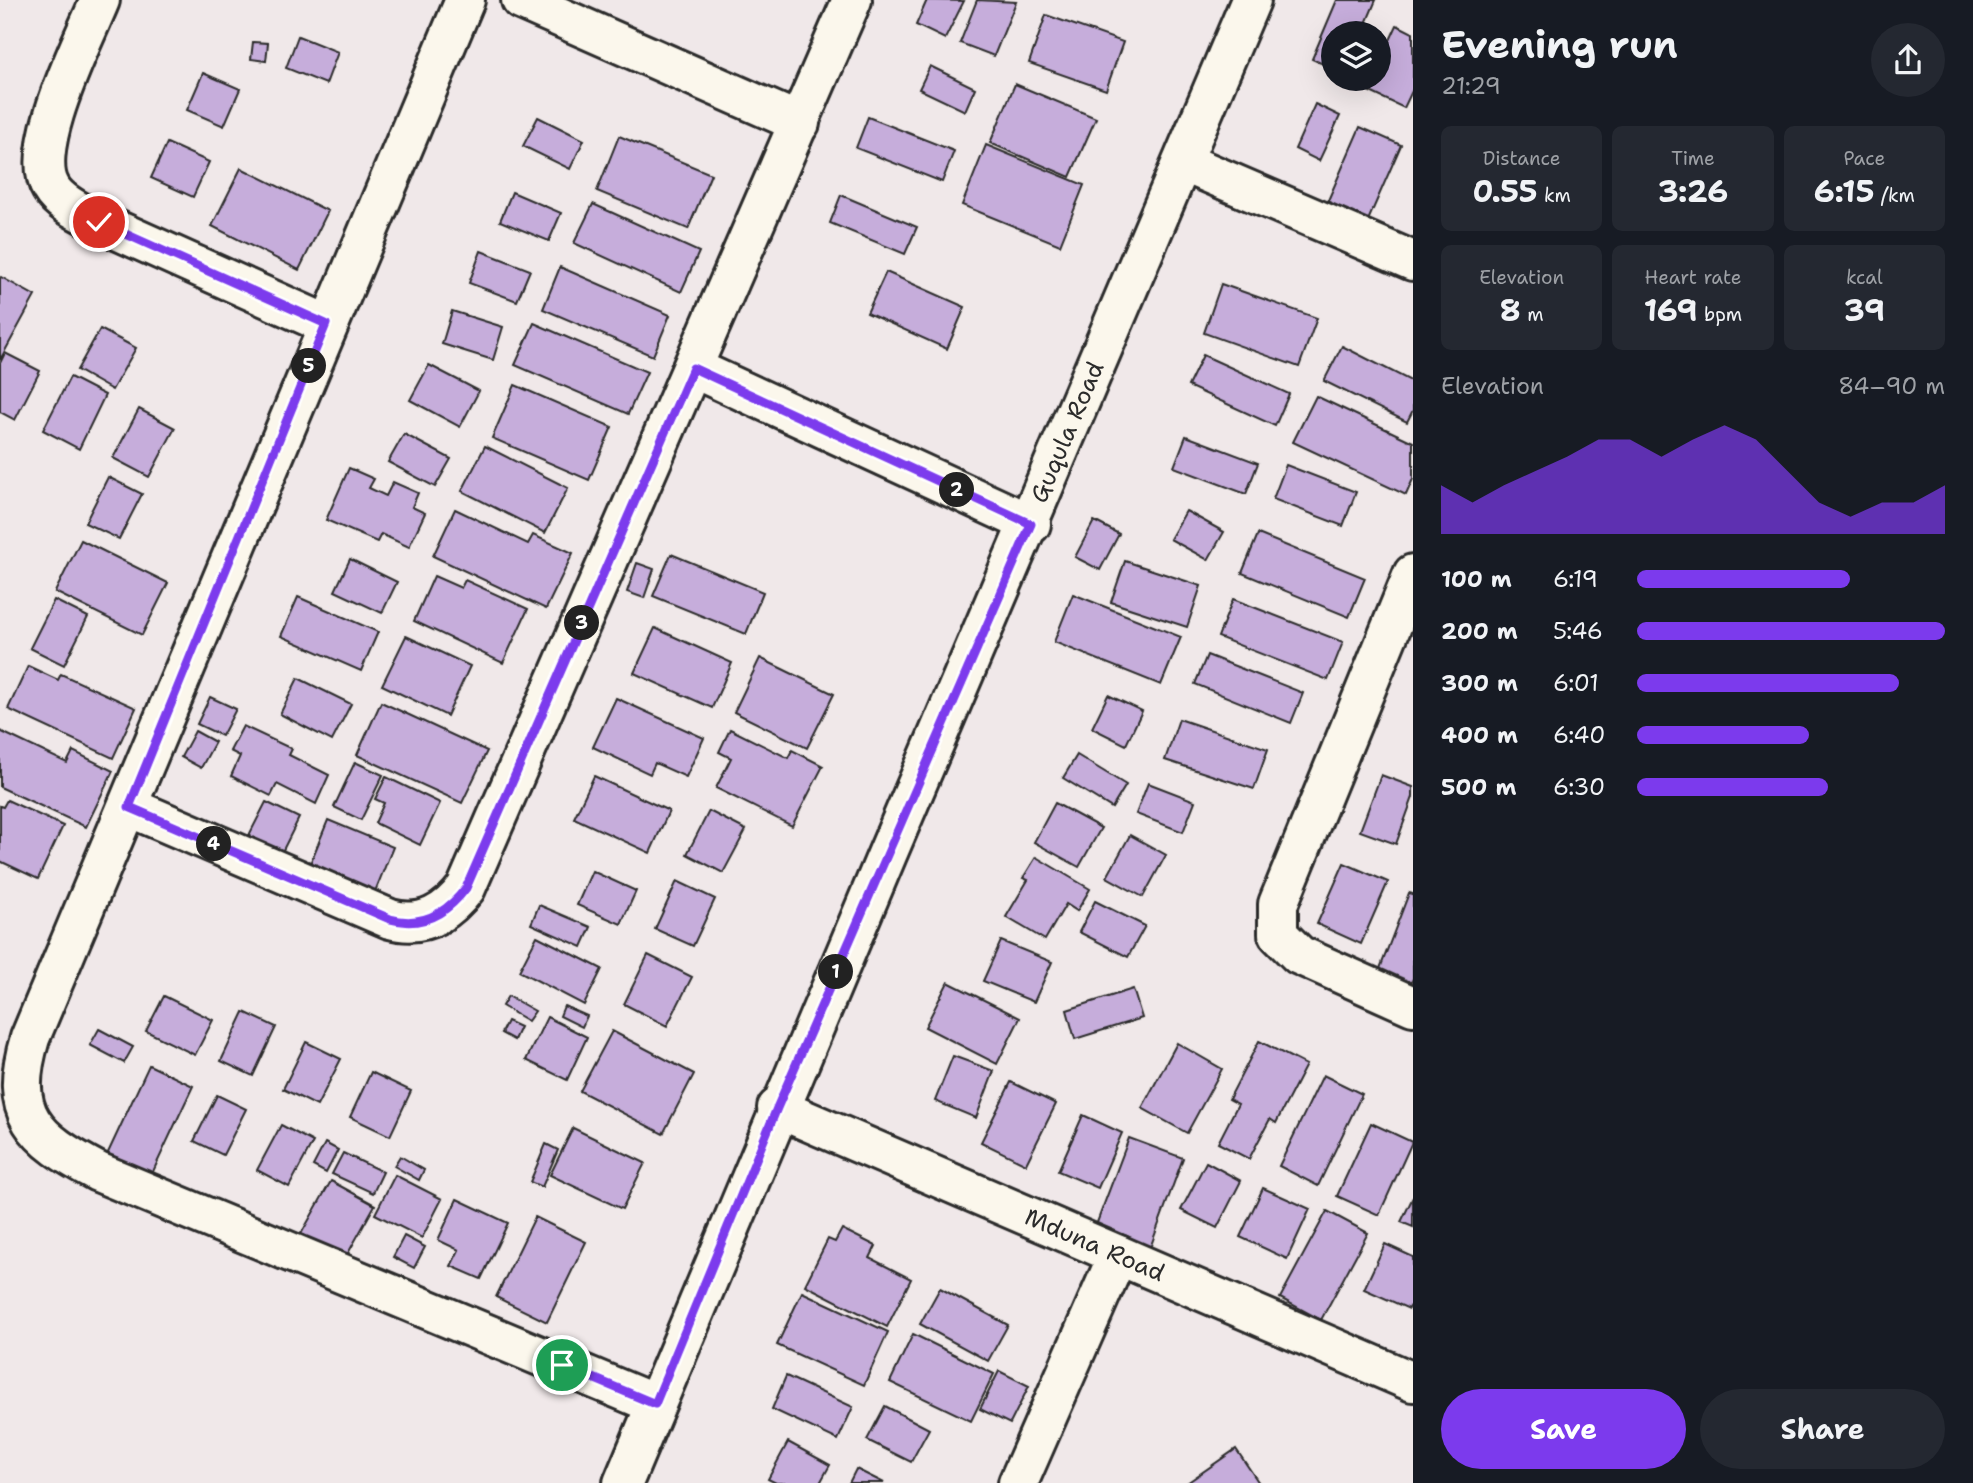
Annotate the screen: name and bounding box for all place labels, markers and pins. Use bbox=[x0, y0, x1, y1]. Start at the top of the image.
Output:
pin bbox=[69, 192, 129, 252]
pin: 5 bbox=[292, 348, 326, 384]
pin: 2 bbox=[940, 472, 974, 508]
pin: 3 bbox=[564, 606, 600, 640]
pin: 4 bbox=[196, 826, 232, 862]
pin: 1 bbox=[818, 954, 854, 990]
pin bbox=[532, 1335, 592, 1395]

